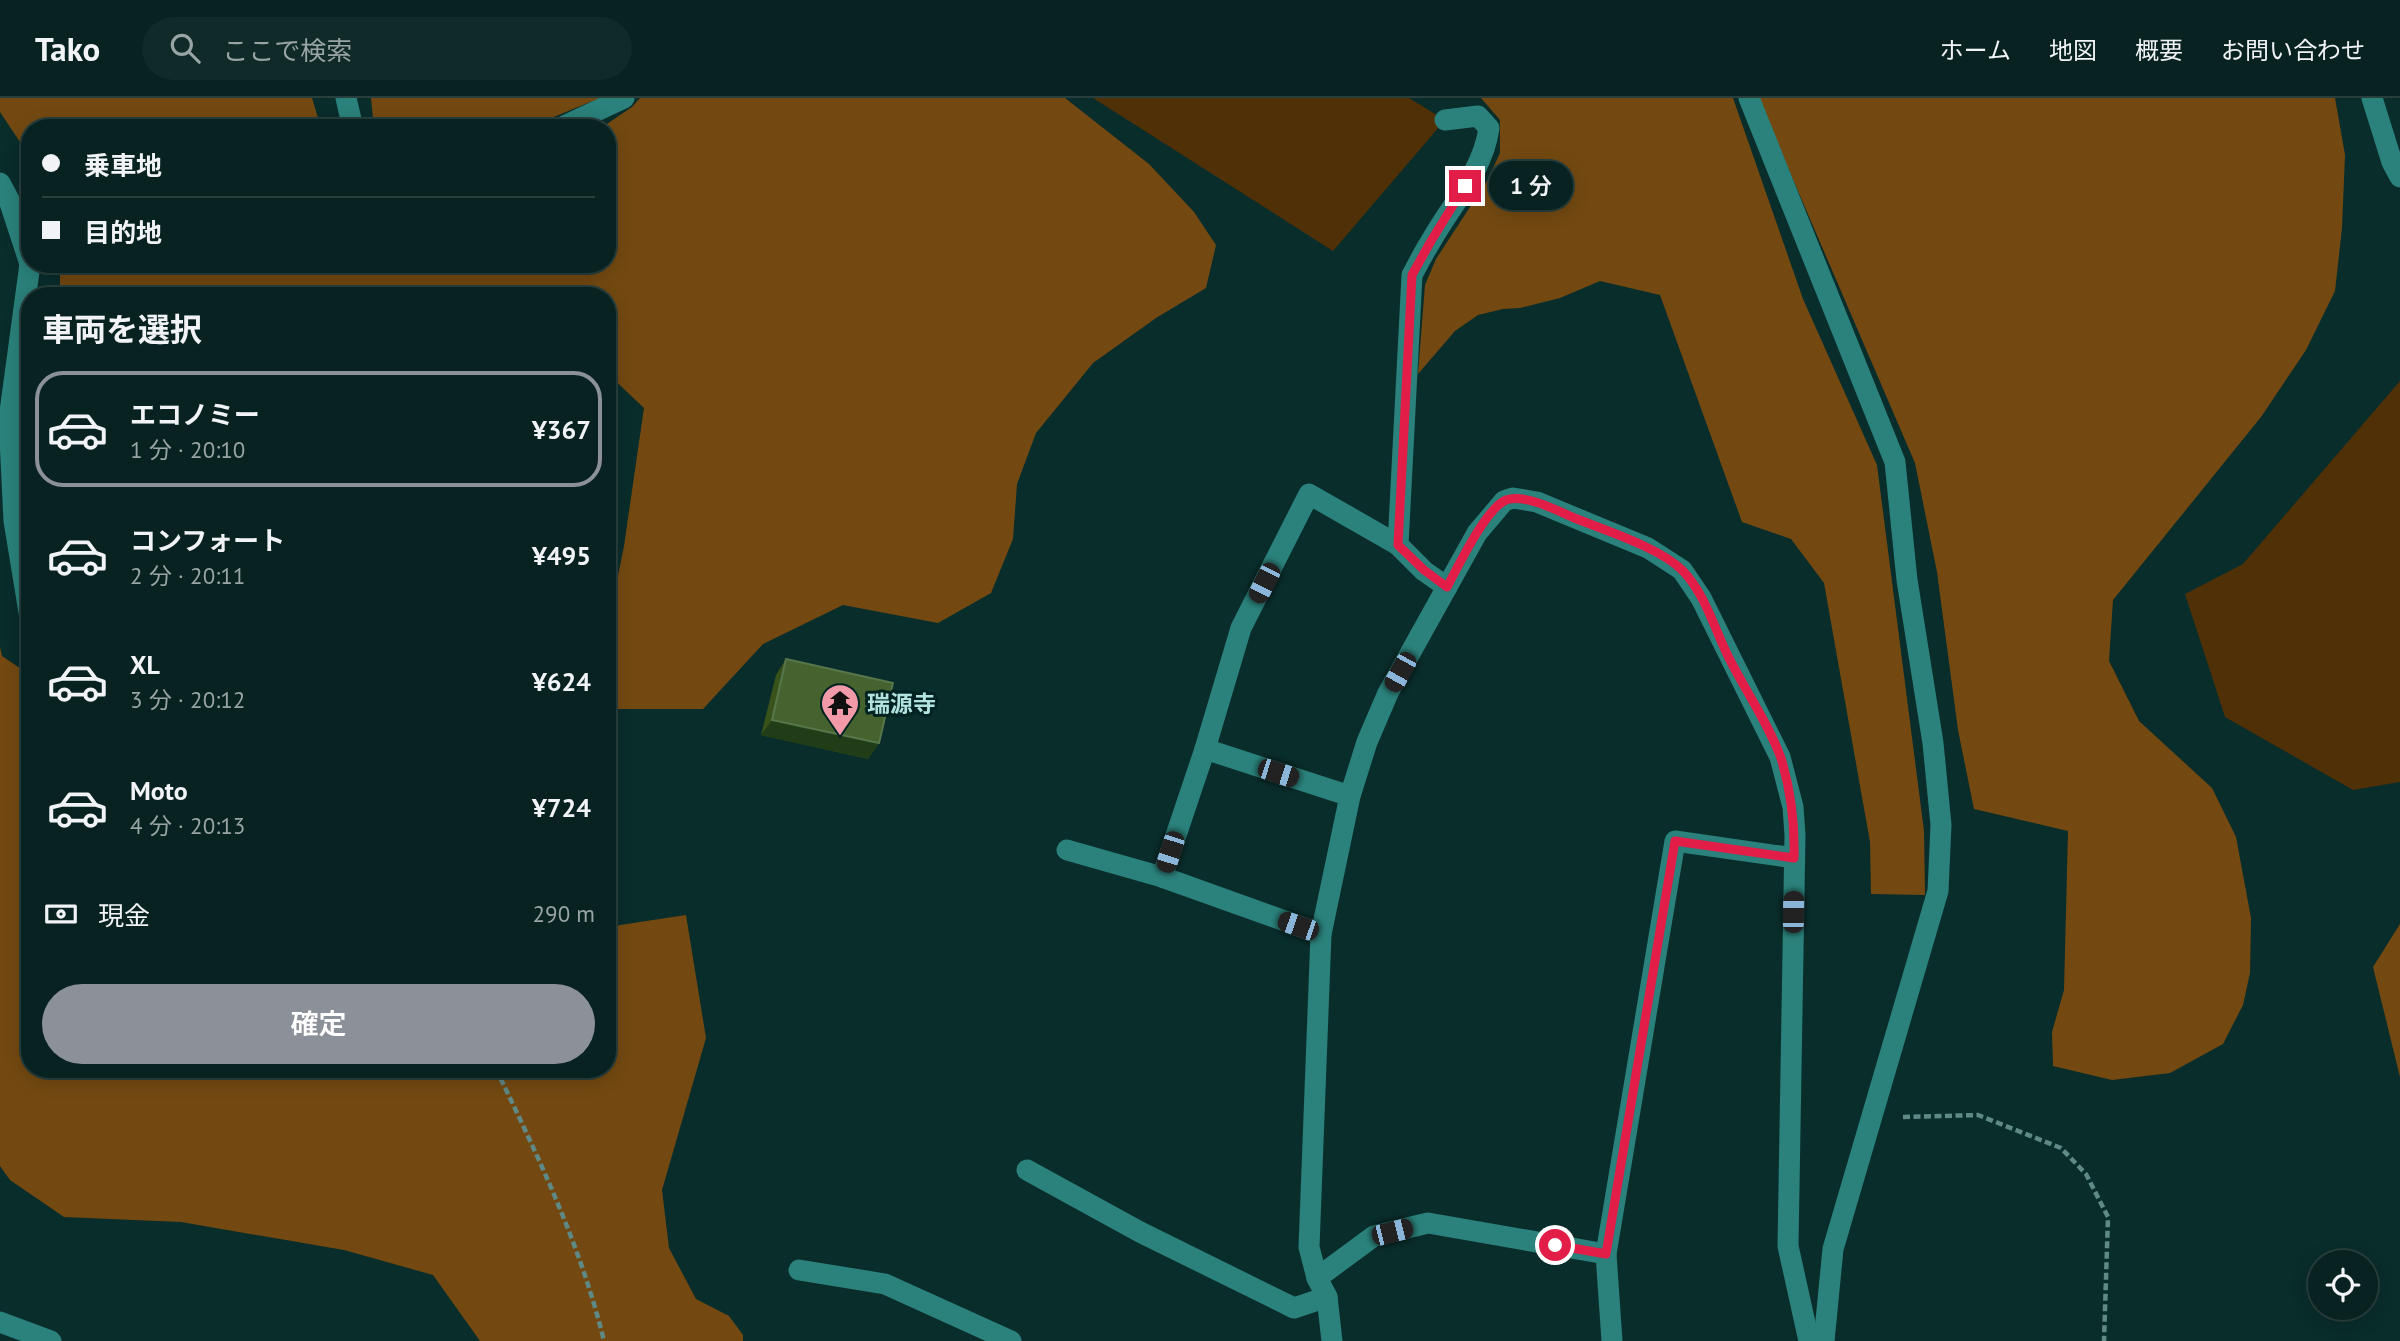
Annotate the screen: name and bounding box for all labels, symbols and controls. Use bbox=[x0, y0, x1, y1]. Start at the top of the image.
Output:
search box bbox=[142, 17, 632, 80]
text: Tako bbox=[35, 27, 100, 70]
icon: search bbox=[166, 29, 204, 67]
text: ここで検索 bbox=[222, 34, 352, 67]
text: ホーム bbox=[1940, 35, 2011, 66]
text: 地図 bbox=[2049, 35, 2097, 66]
text: 概要 bbox=[2135, 35, 2183, 66]
text: お問い合わせ bbox=[2221, 35, 2365, 66]
text: 乗車地 bbox=[84, 149, 162, 182]
callout: 1 分 bbox=[1490, 162, 1574, 210]
route end bbox=[1449, 170, 1481, 202]
text: 1 分 bbox=[1510, 171, 1552, 200]
text: 目的地 bbox=[84, 216, 162, 249]
text: 車両を選択 bbox=[42, 308, 202, 350]
icon: car bbox=[46, 398, 109, 461]
text: エコノミー bbox=[130, 398, 260, 431]
text: ¥367 bbox=[532, 413, 591, 446]
text: 1 分 · 20:10 bbox=[130, 435, 245, 464]
icon: car bbox=[46, 524, 109, 587]
text: コンフォート bbox=[130, 524, 285, 557]
text: ¥495 bbox=[532, 539, 591, 572]
car bbox=[1246, 560, 1283, 606]
text: 2 分 · 20:11 bbox=[130, 561, 245, 590]
text: XL bbox=[130, 648, 160, 681]
car bbox=[1381, 649, 1420, 695]
icon: car bbox=[46, 650, 109, 713]
text: ¥624 bbox=[532, 665, 591, 698]
temple icon: 瑞源寺 bbox=[819, 682, 861, 737]
text: 3 分 · 20:12 bbox=[130, 685, 245, 714]
place label: 瑞源寺 bbox=[867, 689, 936, 718]
car bbox=[1255, 757, 1302, 789]
text: Moto bbox=[130, 774, 188, 807]
icon: car bbox=[46, 776, 109, 839]
text: ¥724 bbox=[532, 791, 591, 824]
text: 4 分 · 20:13 bbox=[130, 811, 245, 840]
car bbox=[1154, 829, 1187, 875]
car bbox=[1783, 891, 1804, 933]
icon: cash bbox=[42, 895, 80, 933]
text: 現金 bbox=[98, 899, 150, 932]
text: 290 m bbox=[533, 899, 595, 928]
car bbox=[1275, 909, 1322, 943]
button: 確定 bbox=[42, 984, 595, 1064]
car bbox=[1370, 1217, 1415, 1247]
route start bbox=[1539, 1229, 1571, 1261]
map controls bbox=[2308, 1250, 2378, 1320]
button: locate bbox=[2308, 1250, 2378, 1320]

